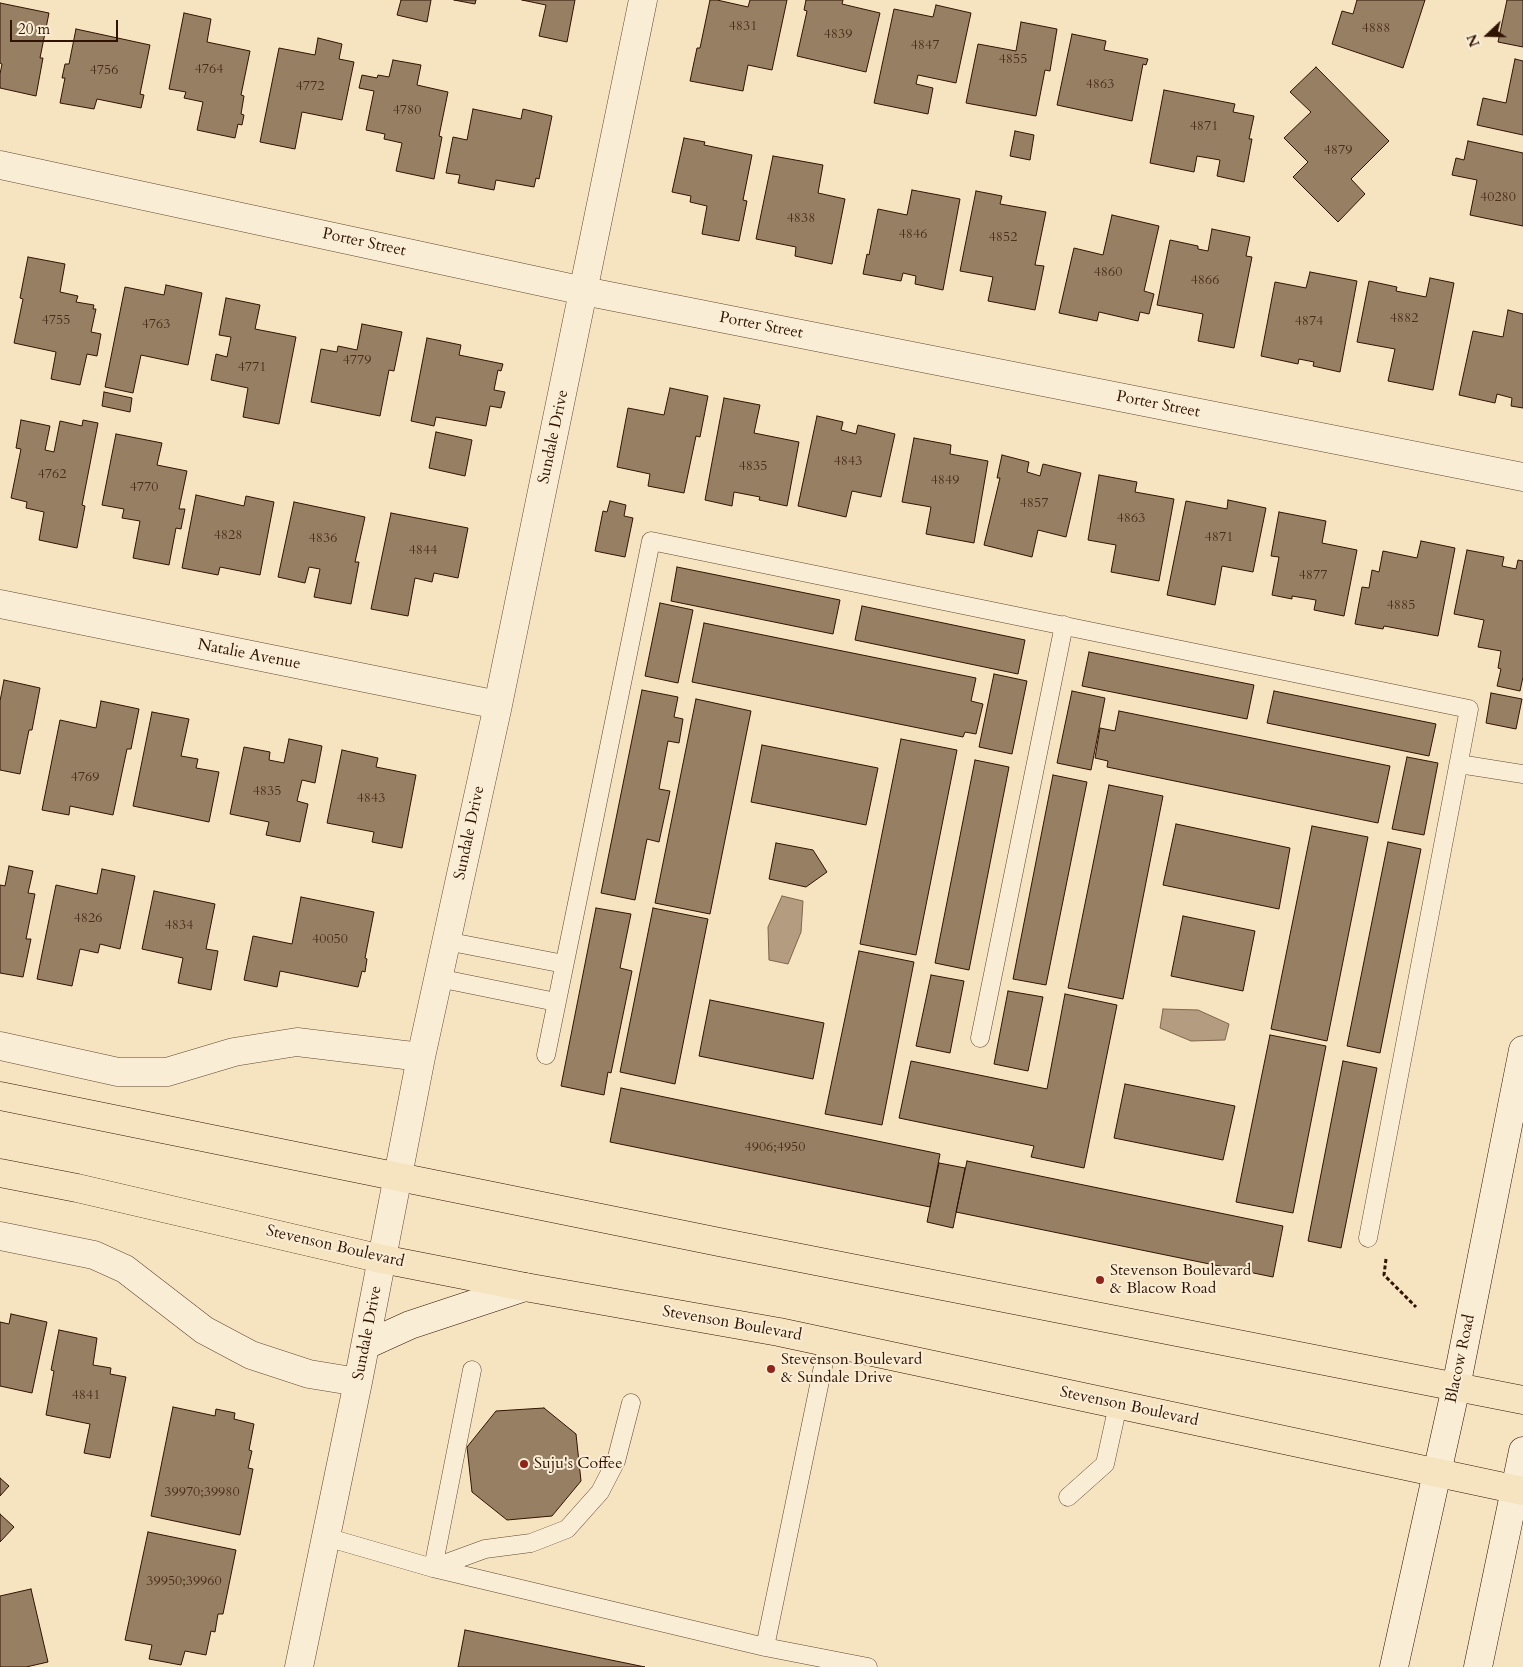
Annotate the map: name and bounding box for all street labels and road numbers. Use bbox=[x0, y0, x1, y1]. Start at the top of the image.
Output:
street label: Porter Street bbox=[320, 225, 408, 261]
street label: Porter Street bbox=[718, 308, 804, 344]
street label: Porter Street bbox=[1115, 387, 1201, 423]
street label: Sundale Drive bbox=[535, 388, 573, 486]
street label: Natalie Avenue bbox=[196, 636, 302, 674]
street label: Sundale Drive bbox=[451, 784, 489, 882]
street label: Stevenson Boulevard bbox=[264, 1222, 406, 1272]
street label: Sundale Drive bbox=[349, 1284, 387, 1382]
street label: Stevenson Boulevard bbox=[661, 1302, 803, 1346]
street label: Blacow Road bbox=[1442, 1313, 1480, 1405]
street label: Stevenson Boulevard bbox=[1058, 1383, 1200, 1431]

